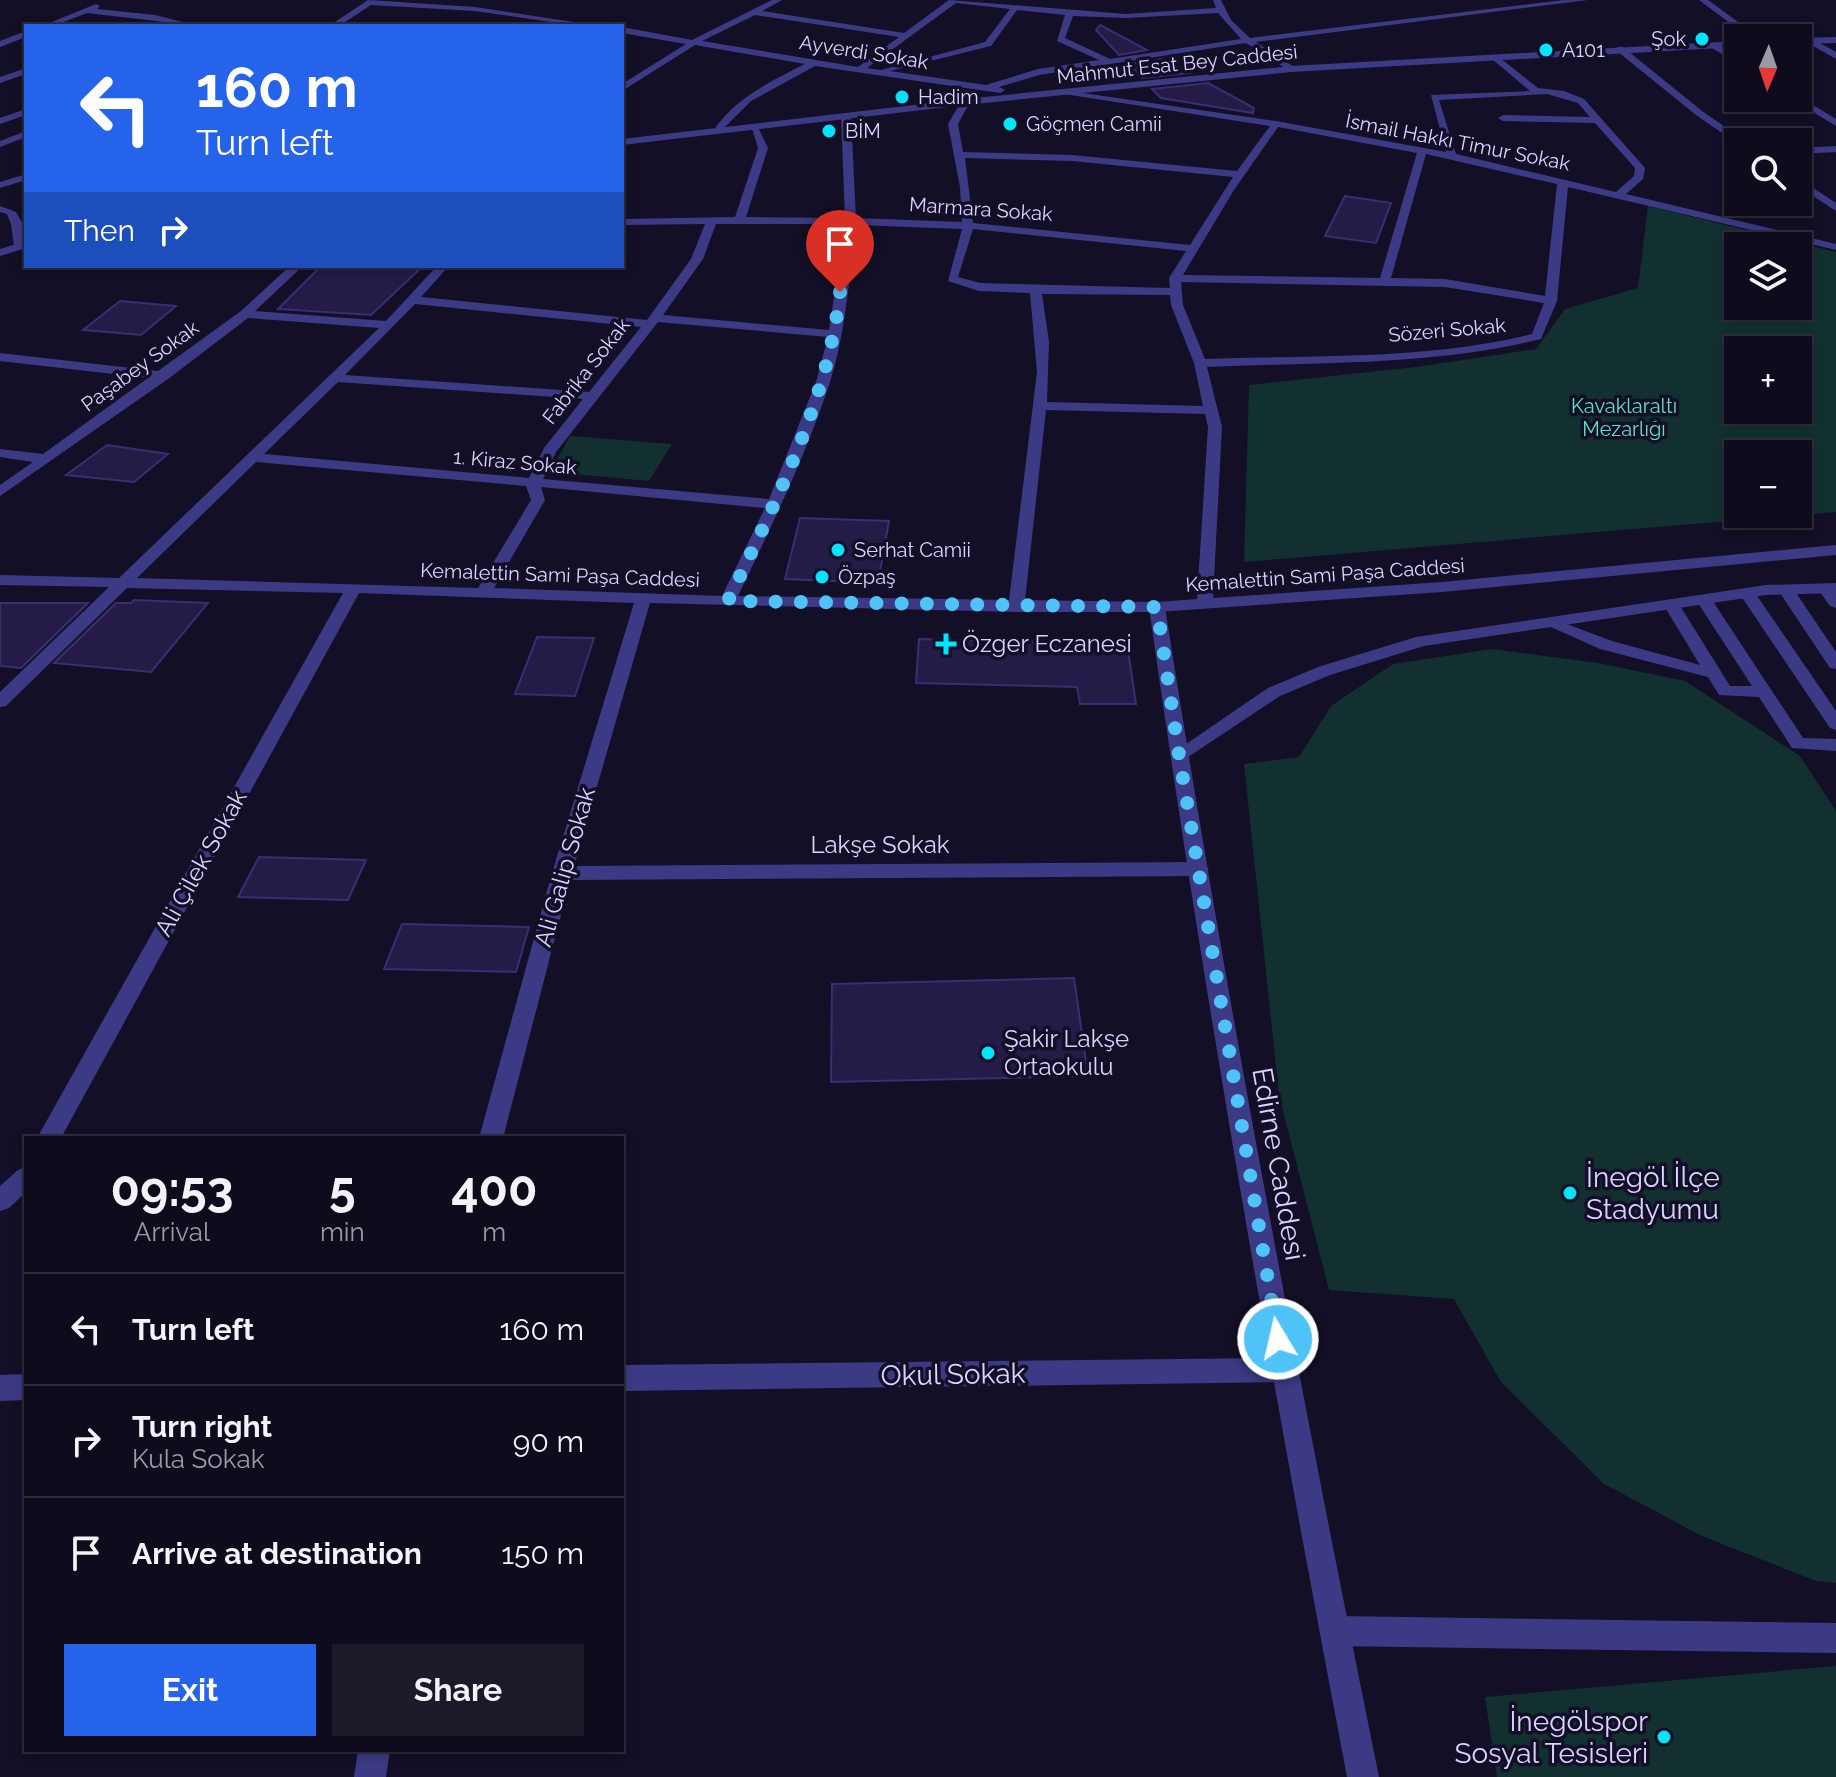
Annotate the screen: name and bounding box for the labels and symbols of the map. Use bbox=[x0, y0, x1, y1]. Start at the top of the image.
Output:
north arrow bbox=[1724, 24, 1812, 112]
place label: Şok bbox=[1651, 27, 1686, 51]
street label: Ayverdi Sokak bbox=[798, 30, 931, 74]
marker: Şok bbox=[1693, 30, 1711, 48]
place label: A101 bbox=[1562, 38, 1605, 62]
street label: Mahmut Esat Bey Caddesi bbox=[1055, 39, 1299, 89]
marker: A101 bbox=[1537, 41, 1555, 59]
place label: Hadim bbox=[918, 85, 979, 109]
marker: Hadim bbox=[893, 88, 911, 106]
street label: İsmail Hakkı Timur Sokak bbox=[1344, 107, 1573, 176]
place label: Göçmen Camii bbox=[1026, 112, 1162, 136]
marker: Göçmen Camii bbox=[1001, 115, 1019, 133]
place label: BİM bbox=[845, 118, 881, 143]
marker: BİM bbox=[820, 122, 838, 140]
street label: Marmara Sokak bbox=[908, 192, 1054, 226]
pin bbox=[806, 210, 874, 292]
street label: Fabrika Sokak bbox=[537, 313, 635, 429]
street label: Sözeri Sokak bbox=[1387, 313, 1507, 347]
street label: Paşabey Sokak bbox=[77, 315, 204, 417]
park label: Kavaklaraltı Mezarlığı bbox=[1571, 394, 1677, 441]
street label: 1. Kiraz Sokak bbox=[452, 445, 578, 479]
place label: Serhat Camii bbox=[854, 538, 971, 562]
marker: Serhat Camii bbox=[829, 541, 847, 559]
street label: Kemalettin Sami Paşa Caddesi bbox=[1185, 553, 1465, 597]
street label: Kemalettin Sami Paşa Caddesi bbox=[420, 558, 700, 592]
place label: Özpaş bbox=[838, 565, 896, 589]
marker: Özpaş bbox=[813, 568, 831, 586]
place label: Özger Eczanesi bbox=[962, 629, 1132, 658]
marker: Özger Eczanesi bbox=[937, 635, 955, 653]
street label: Ali Çilek Sokak bbox=[148, 784, 253, 941]
street label: Ali Galip Sokak bbox=[528, 784, 601, 950]
street label: Lakşe Sokak bbox=[811, 830, 950, 859]
place label: Şakir Lakşe Ortaokulu bbox=[1004, 1024, 1129, 1081]
marker: Şakir Lakşe Ortaokulu bbox=[979, 1044, 997, 1062]
street label: Edirne Caddesi bbox=[1245, 1065, 1312, 1263]
place label: İnegöl İlçe Stadyumu bbox=[1586, 1161, 1720, 1226]
marker: İnegöl İlçe Stadyumu bbox=[1561, 1184, 1579, 1202]
position arrow bbox=[1236, 1297, 1320, 1381]
street label: Okul Sokak bbox=[880, 1357, 1026, 1392]
place label: İnegölspor Sosyal Tesisleri bbox=[1454, 1705, 1648, 1770]
marker: İnegölspor Sosyal Tesisleri bbox=[1655, 1728, 1673, 1746]

